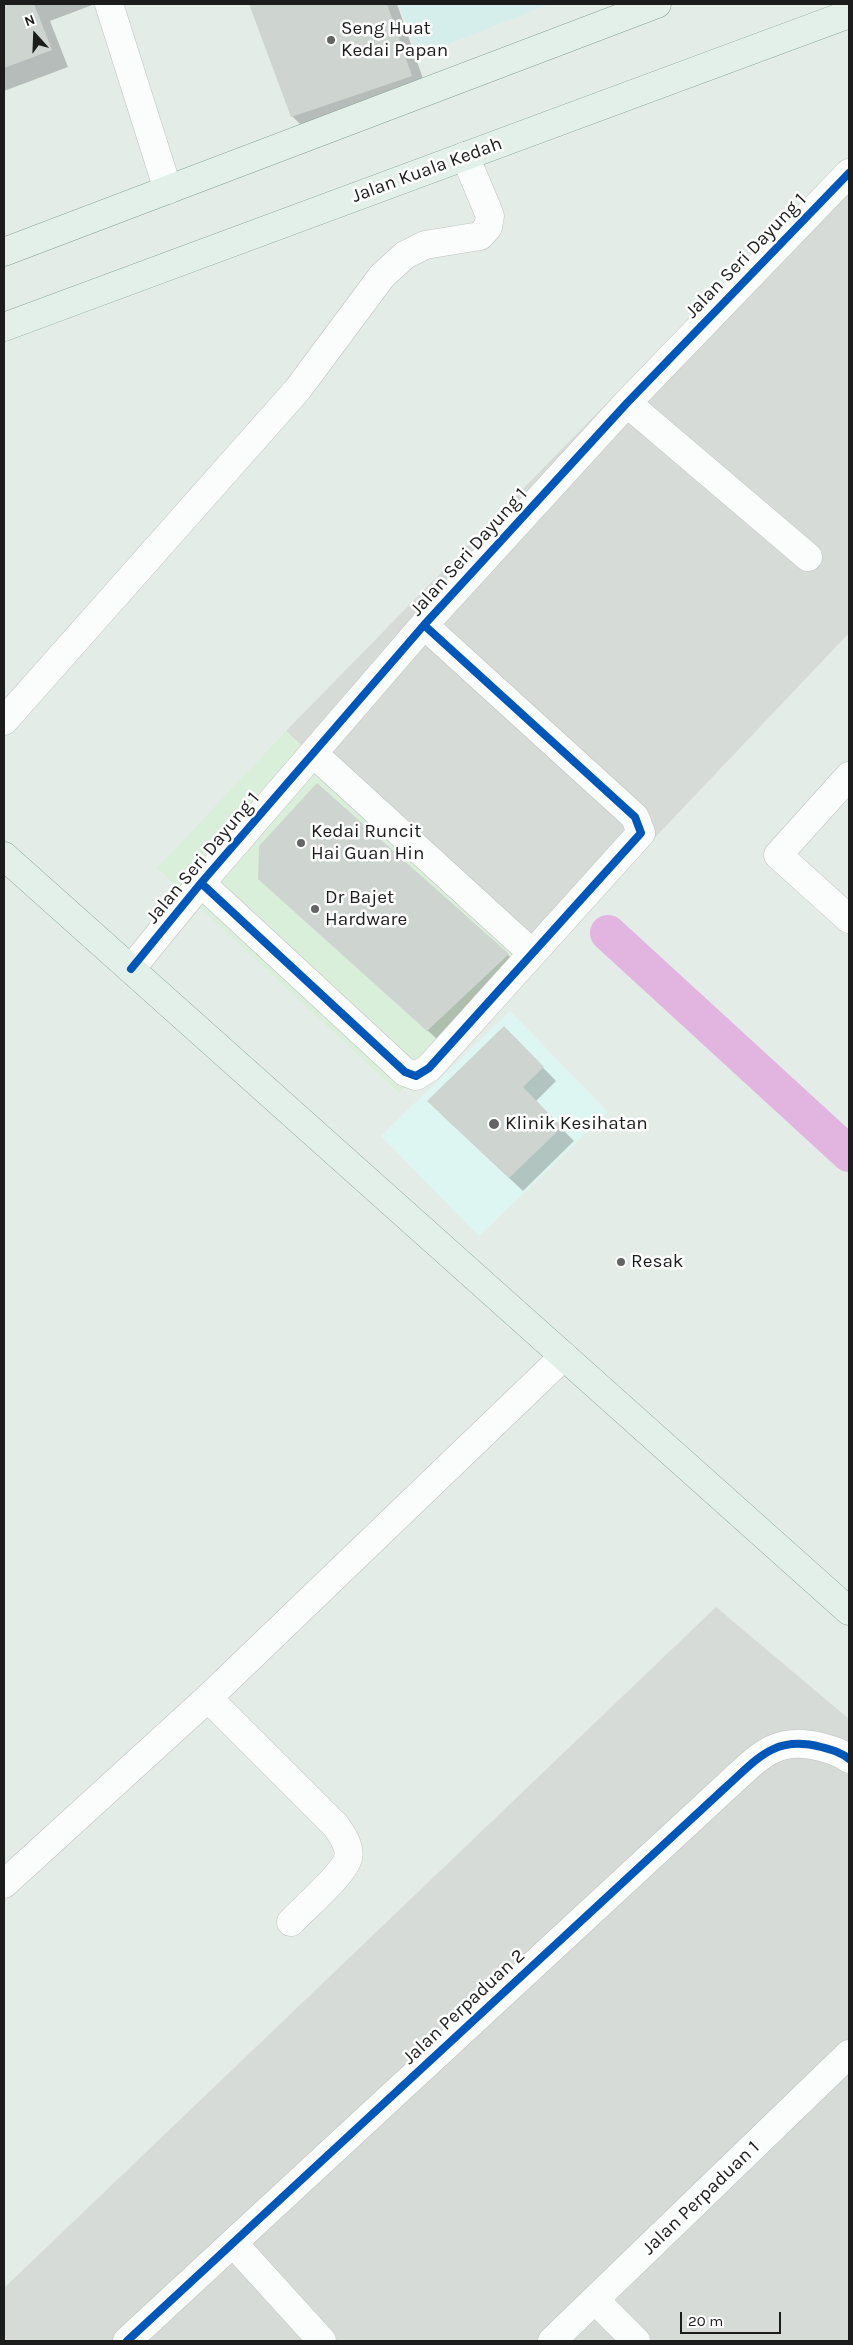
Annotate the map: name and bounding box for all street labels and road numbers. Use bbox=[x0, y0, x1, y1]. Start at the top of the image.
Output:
street label: Jalan Kuala Kedah bbox=[349, 132, 505, 208]
street label: Jalan Seri Dayung 1 bbox=[681, 189, 811, 323]
street label: Jalan Seri Dayung 1 bbox=[405, 483, 533, 621]
street label: Jalan Seri Dayung 1 bbox=[141, 788, 265, 928]
street label: Jalan Perpaduan 2 bbox=[398, 1945, 530, 2069]
street label: Jalan Perpaduan 1 bbox=[638, 2136, 764, 2260]

